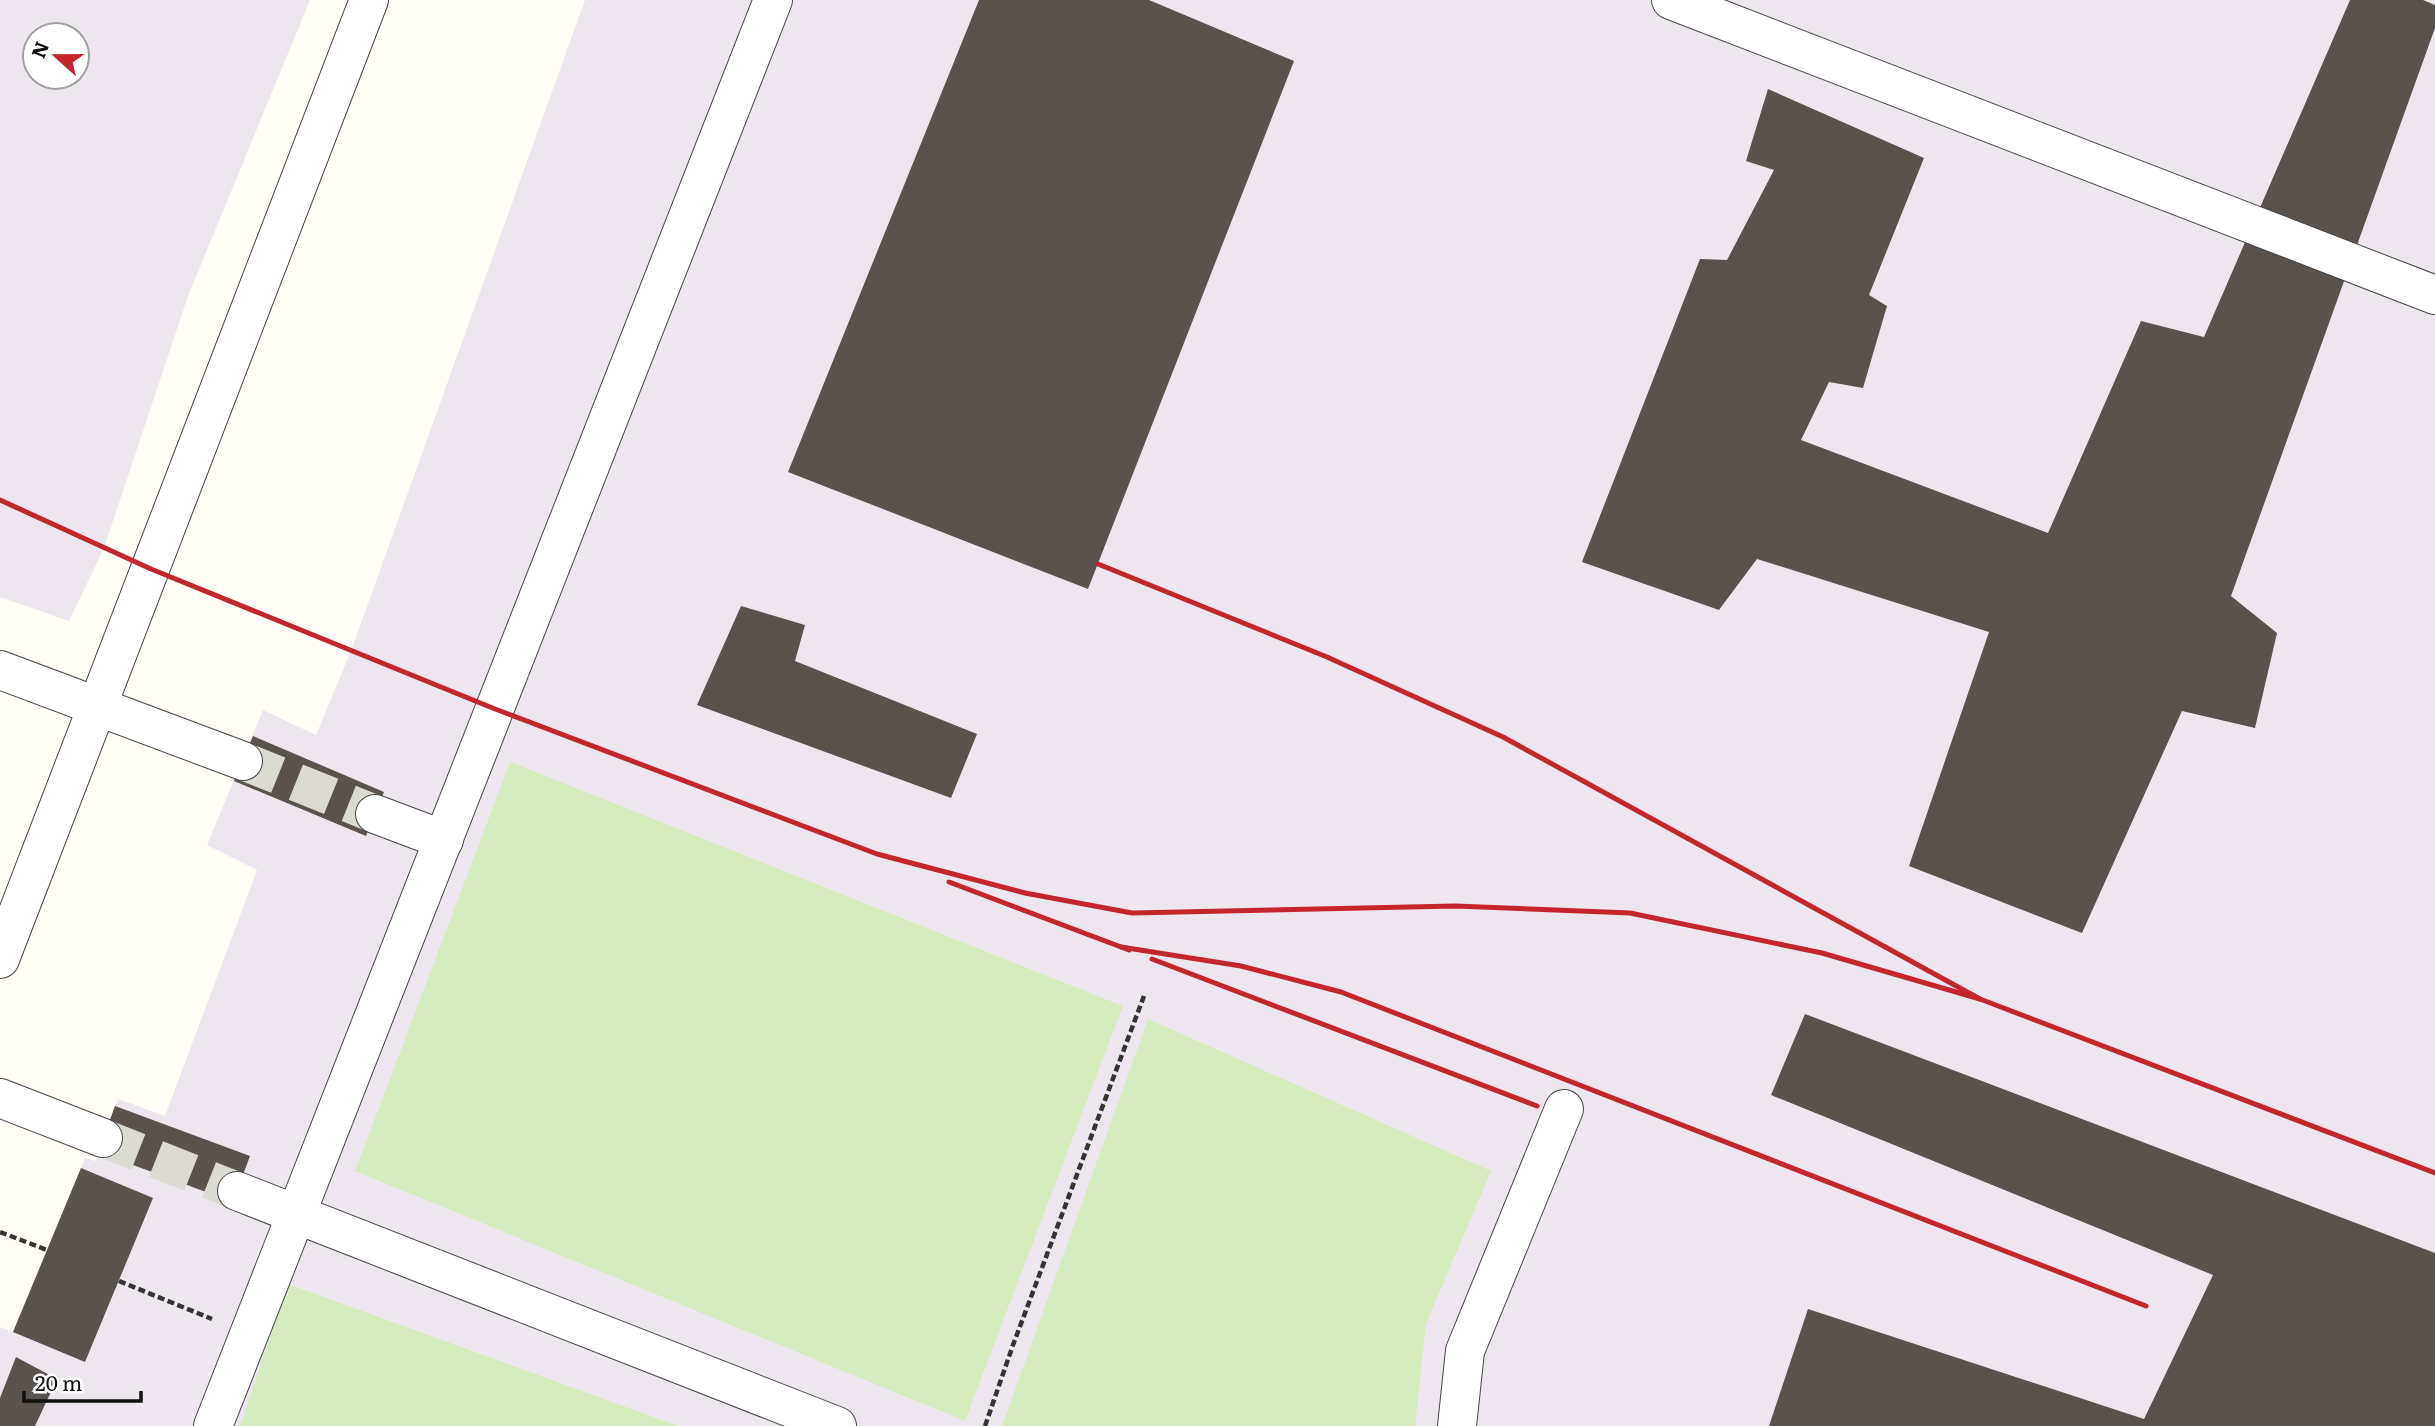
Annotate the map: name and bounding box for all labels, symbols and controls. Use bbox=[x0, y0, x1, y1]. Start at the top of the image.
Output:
north arrow bbox=[21, 21, 91, 91]
text: N bbox=[23, 37, 55, 62]
scale bar bbox=[24, 1360, 142, 1404]
text: 20 m bbox=[35, 1366, 82, 1397]

